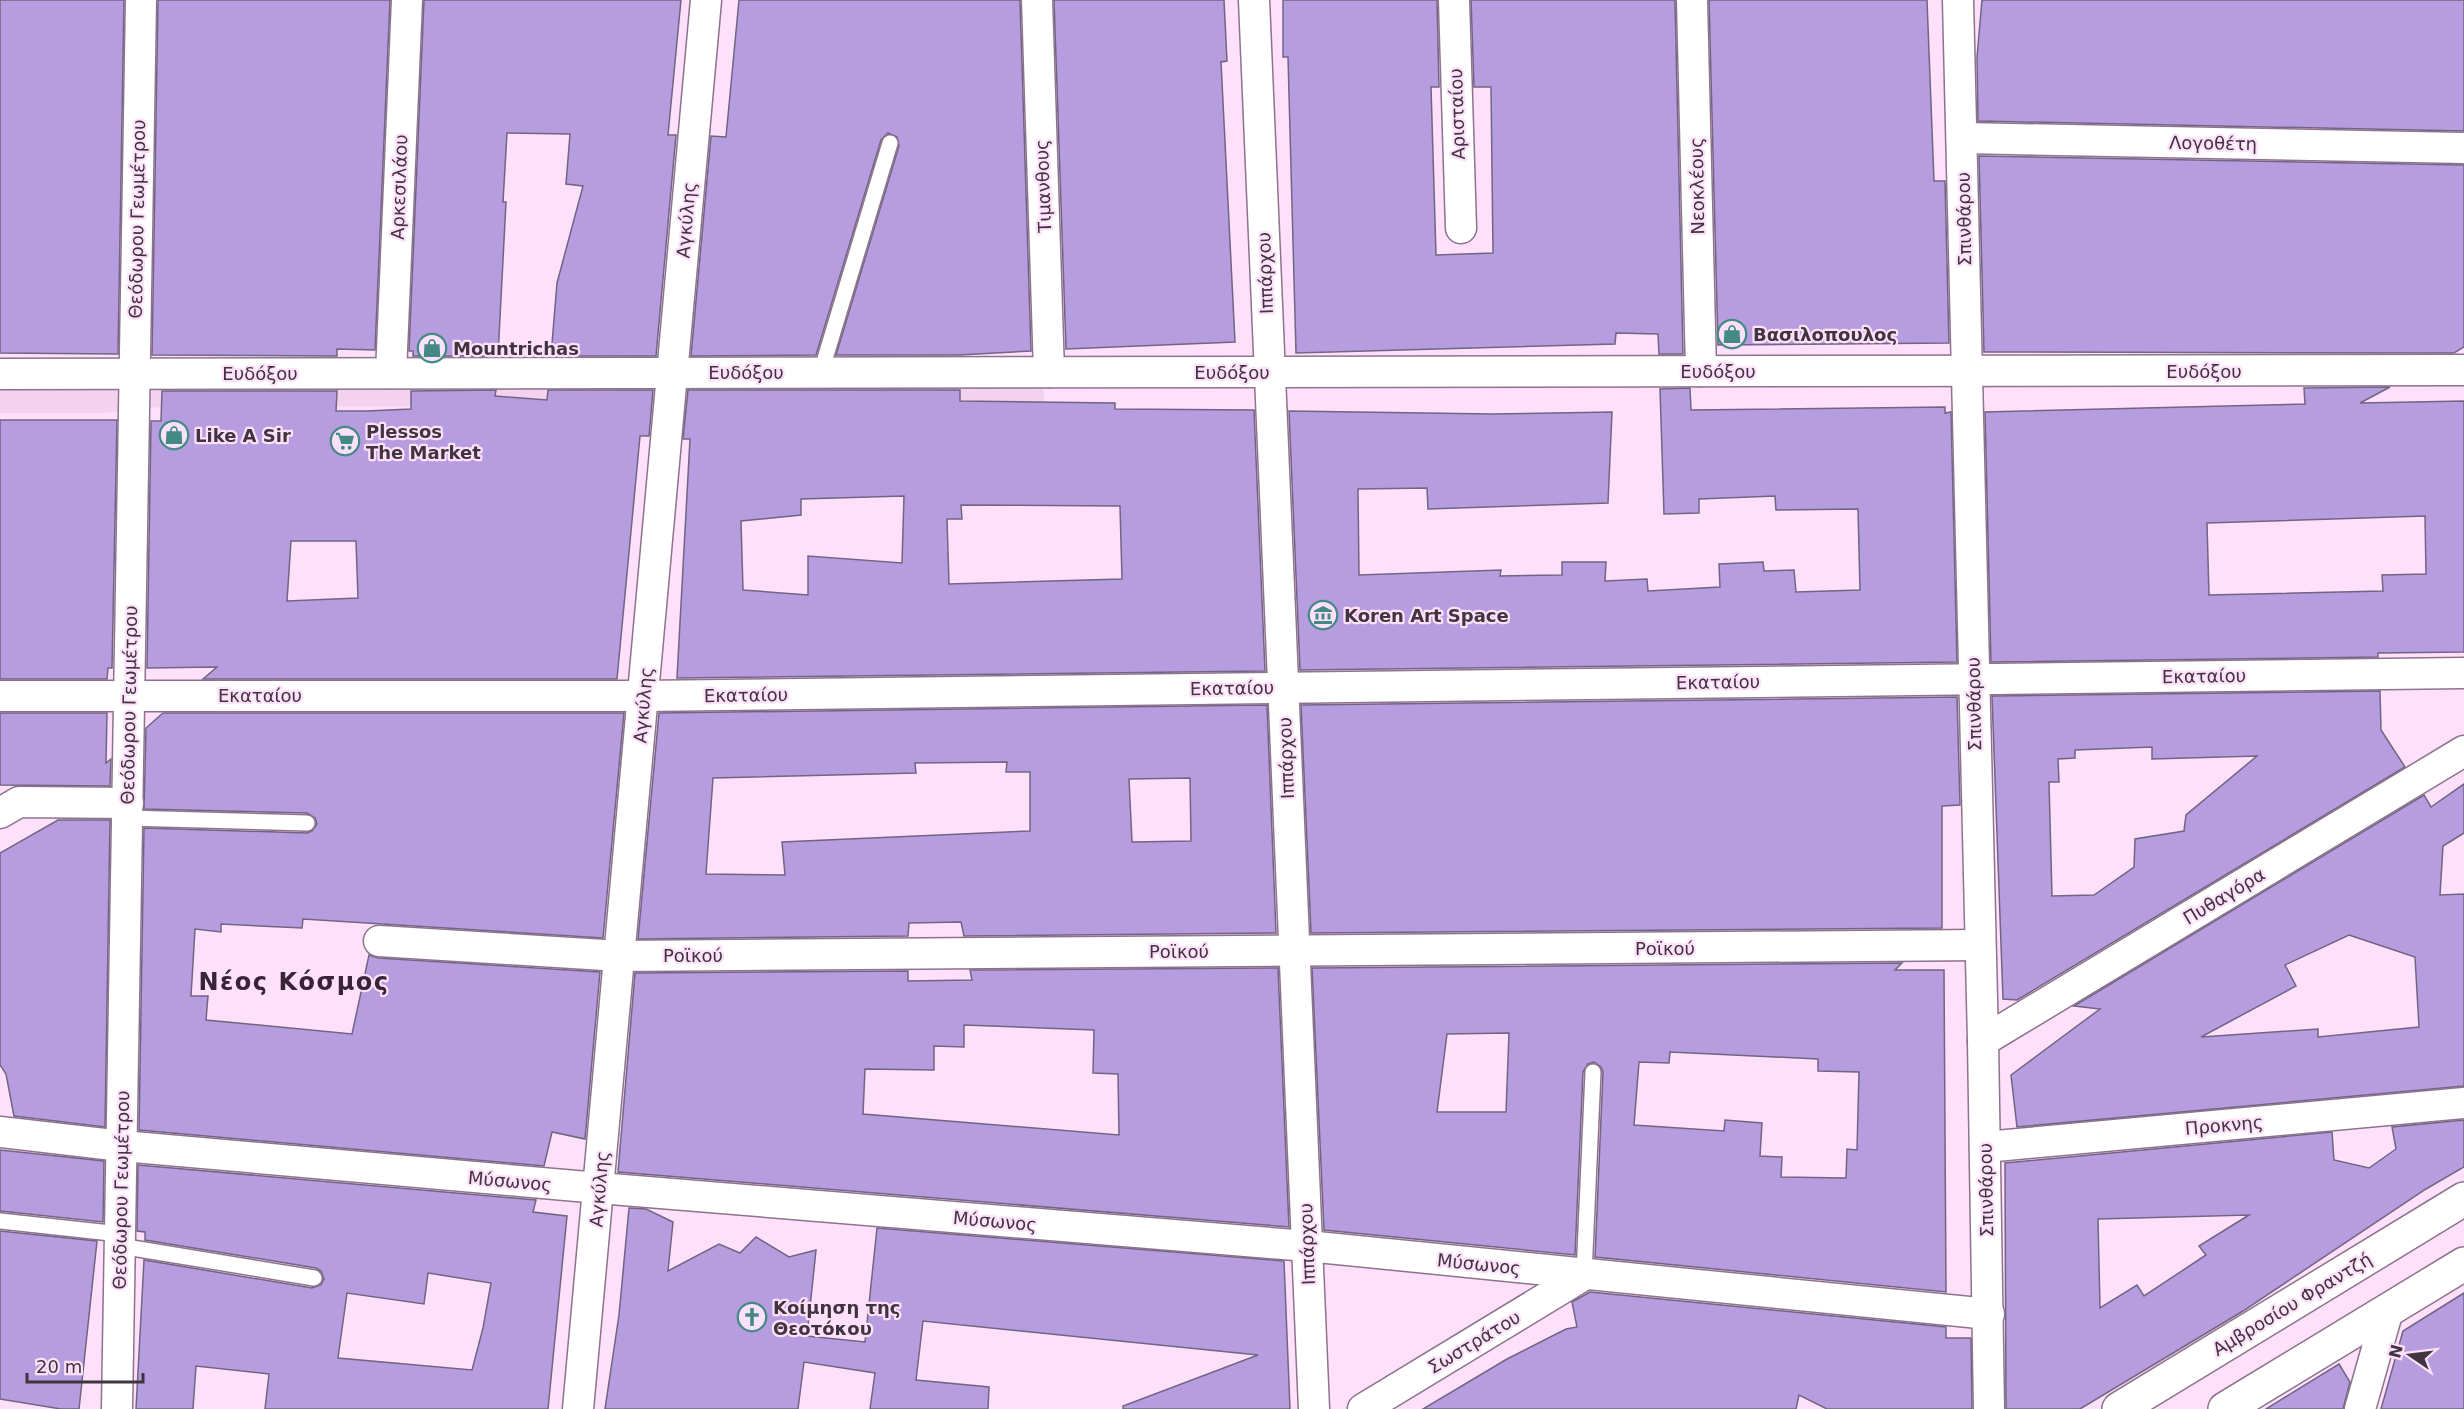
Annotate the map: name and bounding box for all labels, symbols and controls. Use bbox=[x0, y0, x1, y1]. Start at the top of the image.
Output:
street label: Αρισταίου bbox=[1445, 68, 1469, 160]
street label: Θεόδωρου Γεωμέτρου bbox=[125, 119, 149, 319]
street label: Λογοθέτη bbox=[2169, 132, 2257, 154]
street label: Αρκεσιλάου bbox=[387, 134, 411, 240]
street label: Νεοκλέους bbox=[1686, 137, 1708, 235]
street label: Τιμανθους bbox=[1031, 139, 1055, 234]
street label: Σπινθάρου bbox=[1953, 172, 1975, 266]
street label: Αγκύλης bbox=[672, 181, 700, 259]
street label: Ιππάρχου bbox=[1253, 232, 1277, 314]
shop icon: Βασιλοπουλος bbox=[1716, 318, 1748, 350]
place label: Βασιλοπουλος bbox=[1753, 324, 1897, 345]
shop icon: Mountrichas bbox=[416, 332, 448, 364]
place label: Mountrichas bbox=[453, 338, 579, 359]
street label: Ευδόξου bbox=[1680, 361, 1756, 382]
street label: Ευδόξου bbox=[2166, 361, 2242, 382]
street label: Ευδόξου bbox=[708, 362, 784, 383]
street label: Ευδόξου bbox=[1194, 362, 1270, 383]
street label: Ευδόξου bbox=[222, 363, 298, 384]
shop icon: Like A Sir bbox=[158, 419, 190, 451]
place label: Plessos The Market bbox=[366, 421, 481, 463]
place label: Like A Sir bbox=[195, 425, 291, 446]
supermarket icon: Plessos The Market bbox=[329, 425, 361, 457]
museum icon: Koren Art Space bbox=[1307, 599, 1339, 631]
street label: Θεόδωρου Γεωμέτρου bbox=[117, 605, 141, 805]
place label: Koren Art Space bbox=[1344, 605, 1509, 626]
street label: Σπινθάρου bbox=[1963, 657, 1985, 751]
street label: Εκαταίου bbox=[2162, 665, 2246, 687]
street label: Αγκύλης bbox=[629, 666, 657, 744]
street label: Εκαταίου bbox=[1676, 671, 1760, 693]
street label: Εκαταίου bbox=[1190, 677, 1274, 699]
street label: Εκαταίου bbox=[704, 684, 788, 706]
street label: Εκαταίου bbox=[218, 685, 302, 706]
street label: Ιππάρχου bbox=[1274, 717, 1298, 799]
street label: Πυθαγόρα bbox=[2179, 863, 2269, 929]
street label: Ροϊκού bbox=[1635, 938, 1695, 959]
street label: Ροϊκού bbox=[1149, 941, 1209, 962]
street label: Ροϊκού bbox=[663, 945, 723, 966]
district label: Νέος Κόσμος bbox=[198, 968, 390, 996]
street label: Θεόδωρου Γεωμέτρου bbox=[109, 1090, 133, 1290]
street label: Προκνης bbox=[2184, 1111, 2264, 1139]
street label: Σπινθάρου bbox=[1975, 1143, 1997, 1237]
street label: Αγκύλης bbox=[585, 1150, 613, 1228]
street label: Μύσωνος bbox=[467, 1167, 553, 1195]
street label: Ιππάρχου bbox=[1295, 1203, 1319, 1285]
street label: Μύσωνος bbox=[952, 1207, 1038, 1235]
street label: Αμβροσίου Φραντζή bbox=[2209, 1248, 2375, 1360]
street label: Μύσωνος bbox=[1436, 1249, 1522, 1279]
place label: Κοίμηση της Θεοτόκου bbox=[773, 1297, 900, 1339]
church icon: Κοίμηση της Θεοτόκου bbox=[736, 1301, 768, 1333]
street label: Σωστράτου bbox=[1424, 1306, 1524, 1378]
north arrow bbox=[2380, 1325, 2440, 1385]
text: N bbox=[2385, 1343, 2407, 1360]
scale bar bbox=[27, 1346, 142, 1384]
text: 20 m bbox=[36, 1356, 82, 1377]

